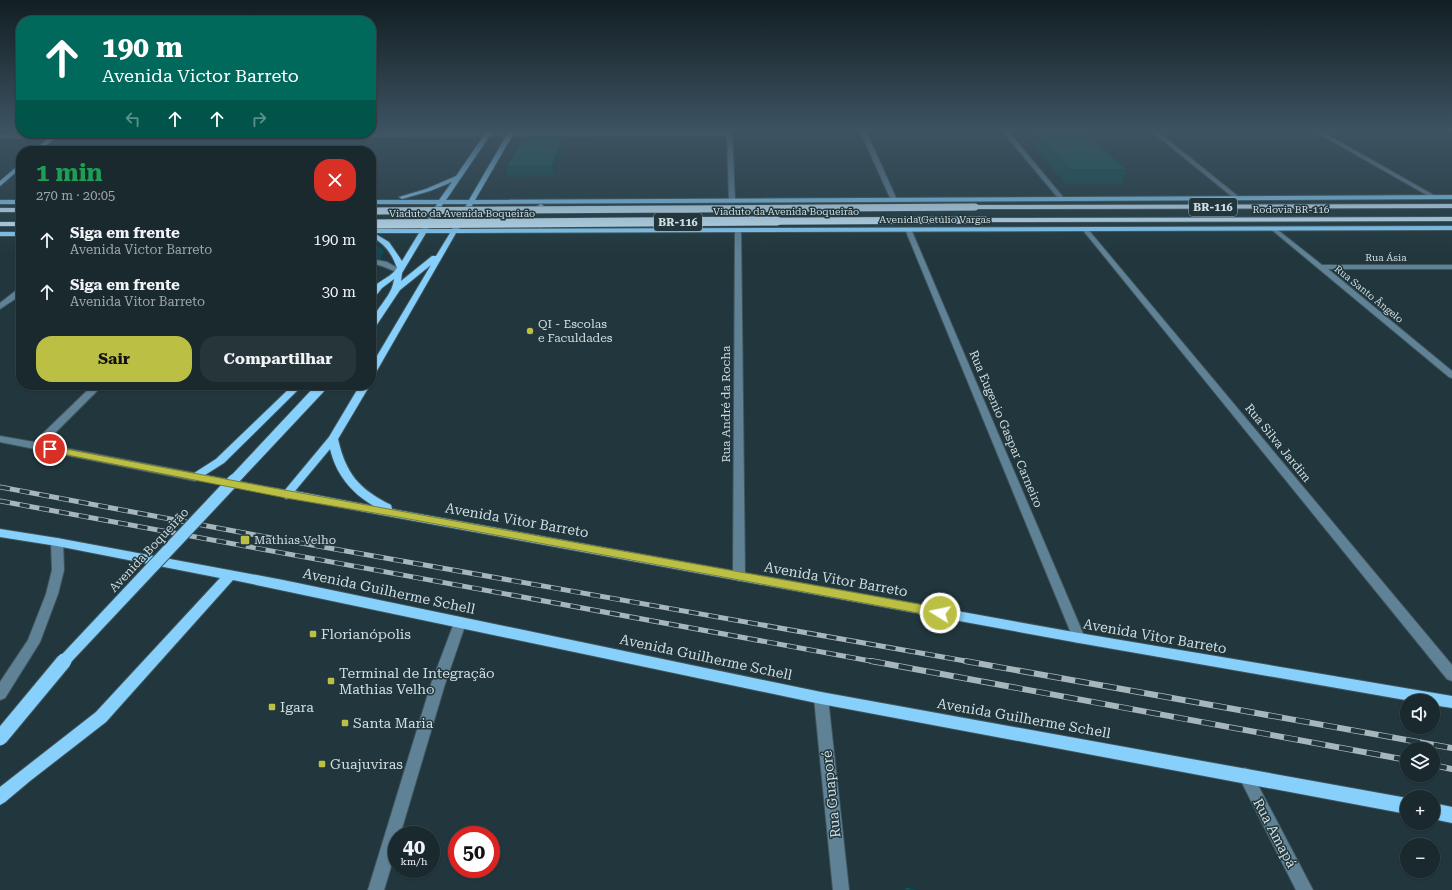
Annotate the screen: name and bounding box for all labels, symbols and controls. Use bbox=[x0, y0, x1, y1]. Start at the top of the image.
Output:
text: 190 m bbox=[102, 31, 183, 64]
icon: ahead bbox=[36, 32, 88, 84]
text: Avenida Victor Barreto bbox=[102, 65, 299, 86]
icon: left bbox=[122, 108, 144, 130]
icon: ahead bbox=[164, 108, 186, 130]
icon: ahead bbox=[206, 108, 228, 130]
icon: right bbox=[248, 108, 270, 130]
text: 1 min bbox=[36, 159, 103, 187]
button: close bbox=[314, 159, 356, 201]
text: 270 m · 20:05 bbox=[36, 188, 115, 203]
road number: BR-116 bbox=[1189, 198, 1237, 216]
street label: Rodovia BR-116 bbox=[1253, 204, 1330, 215]
street label: Viaduto da Avenida Boqueirão bbox=[713, 206, 859, 217]
street label: Viaduto da Avenida Boqueirão bbox=[389, 208, 535, 219]
road number: BR-116 bbox=[654, 213, 702, 231]
street label: Avenida Getúlio Vargas bbox=[879, 214, 991, 225]
text: Siga em frente bbox=[70, 224, 180, 242]
icon: ahead bbox=[36, 229, 58, 251]
text: 190 m bbox=[313, 231, 356, 249]
text: Avenida Victor Barreto bbox=[70, 242, 212, 257]
street label: Rua Ásia bbox=[1365, 252, 1407, 263]
street label: Rua Santo Ângelo bbox=[1333, 263, 1405, 325]
text: Siga em frente bbox=[70, 276, 180, 294]
icon: ahead bbox=[36, 281, 58, 303]
text: 30 m bbox=[322, 283, 356, 301]
text: Avenida Vitor Barreto bbox=[70, 294, 205, 309]
place label: QI - Escolas e Faculdades bbox=[538, 317, 613, 345]
marker: QI - Escolas e Faculdades bbox=[525, 326, 535, 336]
button: Sair bbox=[36, 336, 192, 382]
button: Compartilhar bbox=[200, 336, 356, 382]
street label: Rua André da Rocha bbox=[719, 345, 733, 463]
street label: Rua Eugenio Gaspar Carneiro bbox=[966, 348, 1046, 510]
street label: Rua Silva Jardim bbox=[1242, 401, 1314, 485]
pin bbox=[33, 432, 67, 466]
icon: arrive bbox=[39, 438, 61, 460]
street label: Avenida Vitor Barreto bbox=[444, 500, 590, 540]
street label: Avenida Boqueirão bbox=[106, 505, 192, 595]
place label: Mathias Velho bbox=[254, 533, 336, 547]
marker: Mathias Velho bbox=[239, 534, 251, 546]
street label: Avenida Vitor Barreto bbox=[763, 559, 909, 599]
street label: Avenida Guilherme Schell bbox=[301, 565, 477, 617]
position arrow bbox=[919, 592, 961, 634]
street label: Avenida Vitor Barreto bbox=[1082, 616, 1228, 656]
place label: Florianópolis bbox=[321, 626, 411, 642]
marker: Florianópolis bbox=[308, 629, 318, 639]
street label: Avenida Guilherme Schell bbox=[618, 631, 794, 683]
place label: Terminal de Integração Mathias Velho bbox=[339, 665, 495, 697]
marker: Terminal de Integração Mathias Velho bbox=[326, 676, 336, 686]
map controls bbox=[1400, 694, 1440, 878]
button: sound bbox=[1400, 694, 1440, 734]
street label: Avenida Guilherme Schell bbox=[936, 695, 1113, 741]
place label: Igara bbox=[280, 699, 314, 715]
marker: Igara bbox=[267, 702, 277, 712]
place label: Santa Maria bbox=[353, 715, 434, 731]
marker: Santa Maria bbox=[340, 718, 350, 728]
button: layers bbox=[1400, 742, 1440, 782]
street label: Rua Guaporé bbox=[818, 749, 844, 839]
place label: Guajuviras bbox=[330, 756, 403, 772]
marker: Guajuviras bbox=[317, 759, 327, 769]
button: + bbox=[1400, 790, 1440, 830]
street label: Rua Amapá bbox=[1250, 796, 1300, 871]
speed limit sign: 50 bbox=[448, 826, 500, 878]
text: 40 bbox=[403, 835, 425, 859]
button: − bbox=[1400, 838, 1440, 878]
text: km/h bbox=[401, 856, 427, 867]

